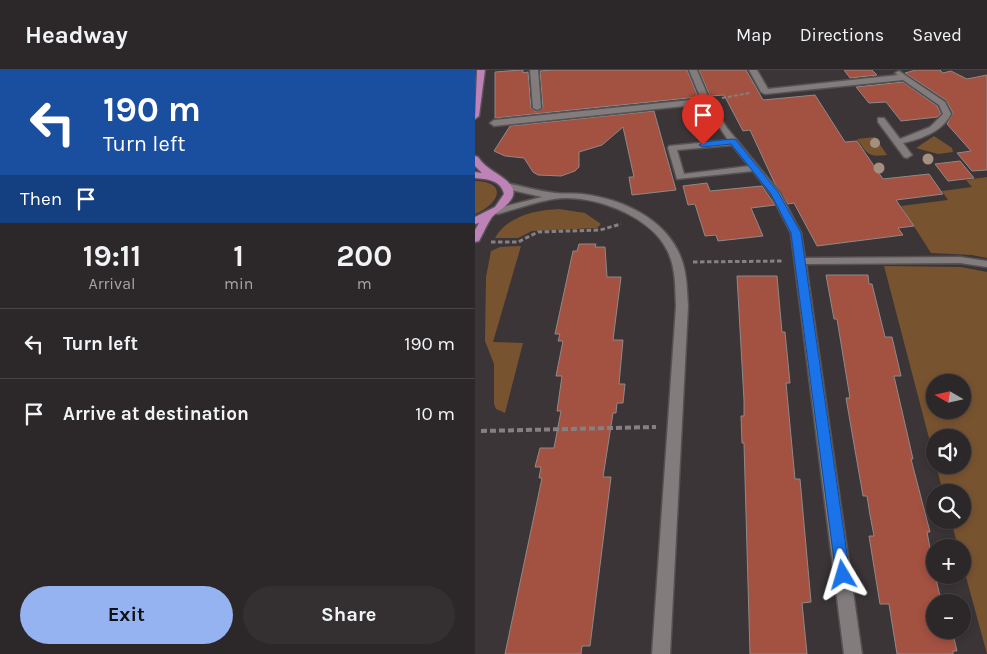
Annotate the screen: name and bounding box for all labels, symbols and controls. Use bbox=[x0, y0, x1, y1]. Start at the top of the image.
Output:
text: Headway bbox=[25, 21, 128, 49]
text: Map bbox=[736, 24, 772, 46]
text: Directions bbox=[800, 24, 884, 46]
text: Saved bbox=[912, 24, 962, 46]
text: 190 m bbox=[103, 89, 201, 130]
icon: left bbox=[20, 90, 85, 155]
pin bbox=[682, 94, 724, 145]
icon: arrive bbox=[689, 101, 717, 129]
text: Turn left bbox=[103, 131, 186, 157]
icon: arrive bbox=[72, 185, 100, 213]
text: Then bbox=[20, 188, 62, 210]
text: 19:11 bbox=[83, 238, 141, 274]
text: 1 bbox=[233, 238, 244, 274]
text: 200 bbox=[336, 238, 392, 274]
text: Arrival bbox=[89, 274, 135, 293]
text: min bbox=[224, 274, 253, 293]
text: m bbox=[357, 274, 372, 293]
icon: left bbox=[20, 330, 48, 358]
text: Turn left bbox=[63, 333, 138, 355]
text: 190 m bbox=[404, 333, 455, 355]
north arrow bbox=[926, 374, 971, 419]
map controls bbox=[926, 374, 971, 639]
icon: arrive bbox=[20, 400, 48, 428]
text: Arrive at destination bbox=[63, 403, 249, 425]
text: 10 m bbox=[415, 403, 455, 425]
button: sound bbox=[926, 429, 971, 474]
button: search bbox=[926, 484, 971, 529]
button: + bbox=[926, 539, 971, 584]
position arrow bbox=[816, 548, 868, 600]
button: Exit bbox=[20, 586, 233, 644]
button: Share bbox=[243, 586, 455, 644]
button: − bbox=[926, 594, 971, 639]

